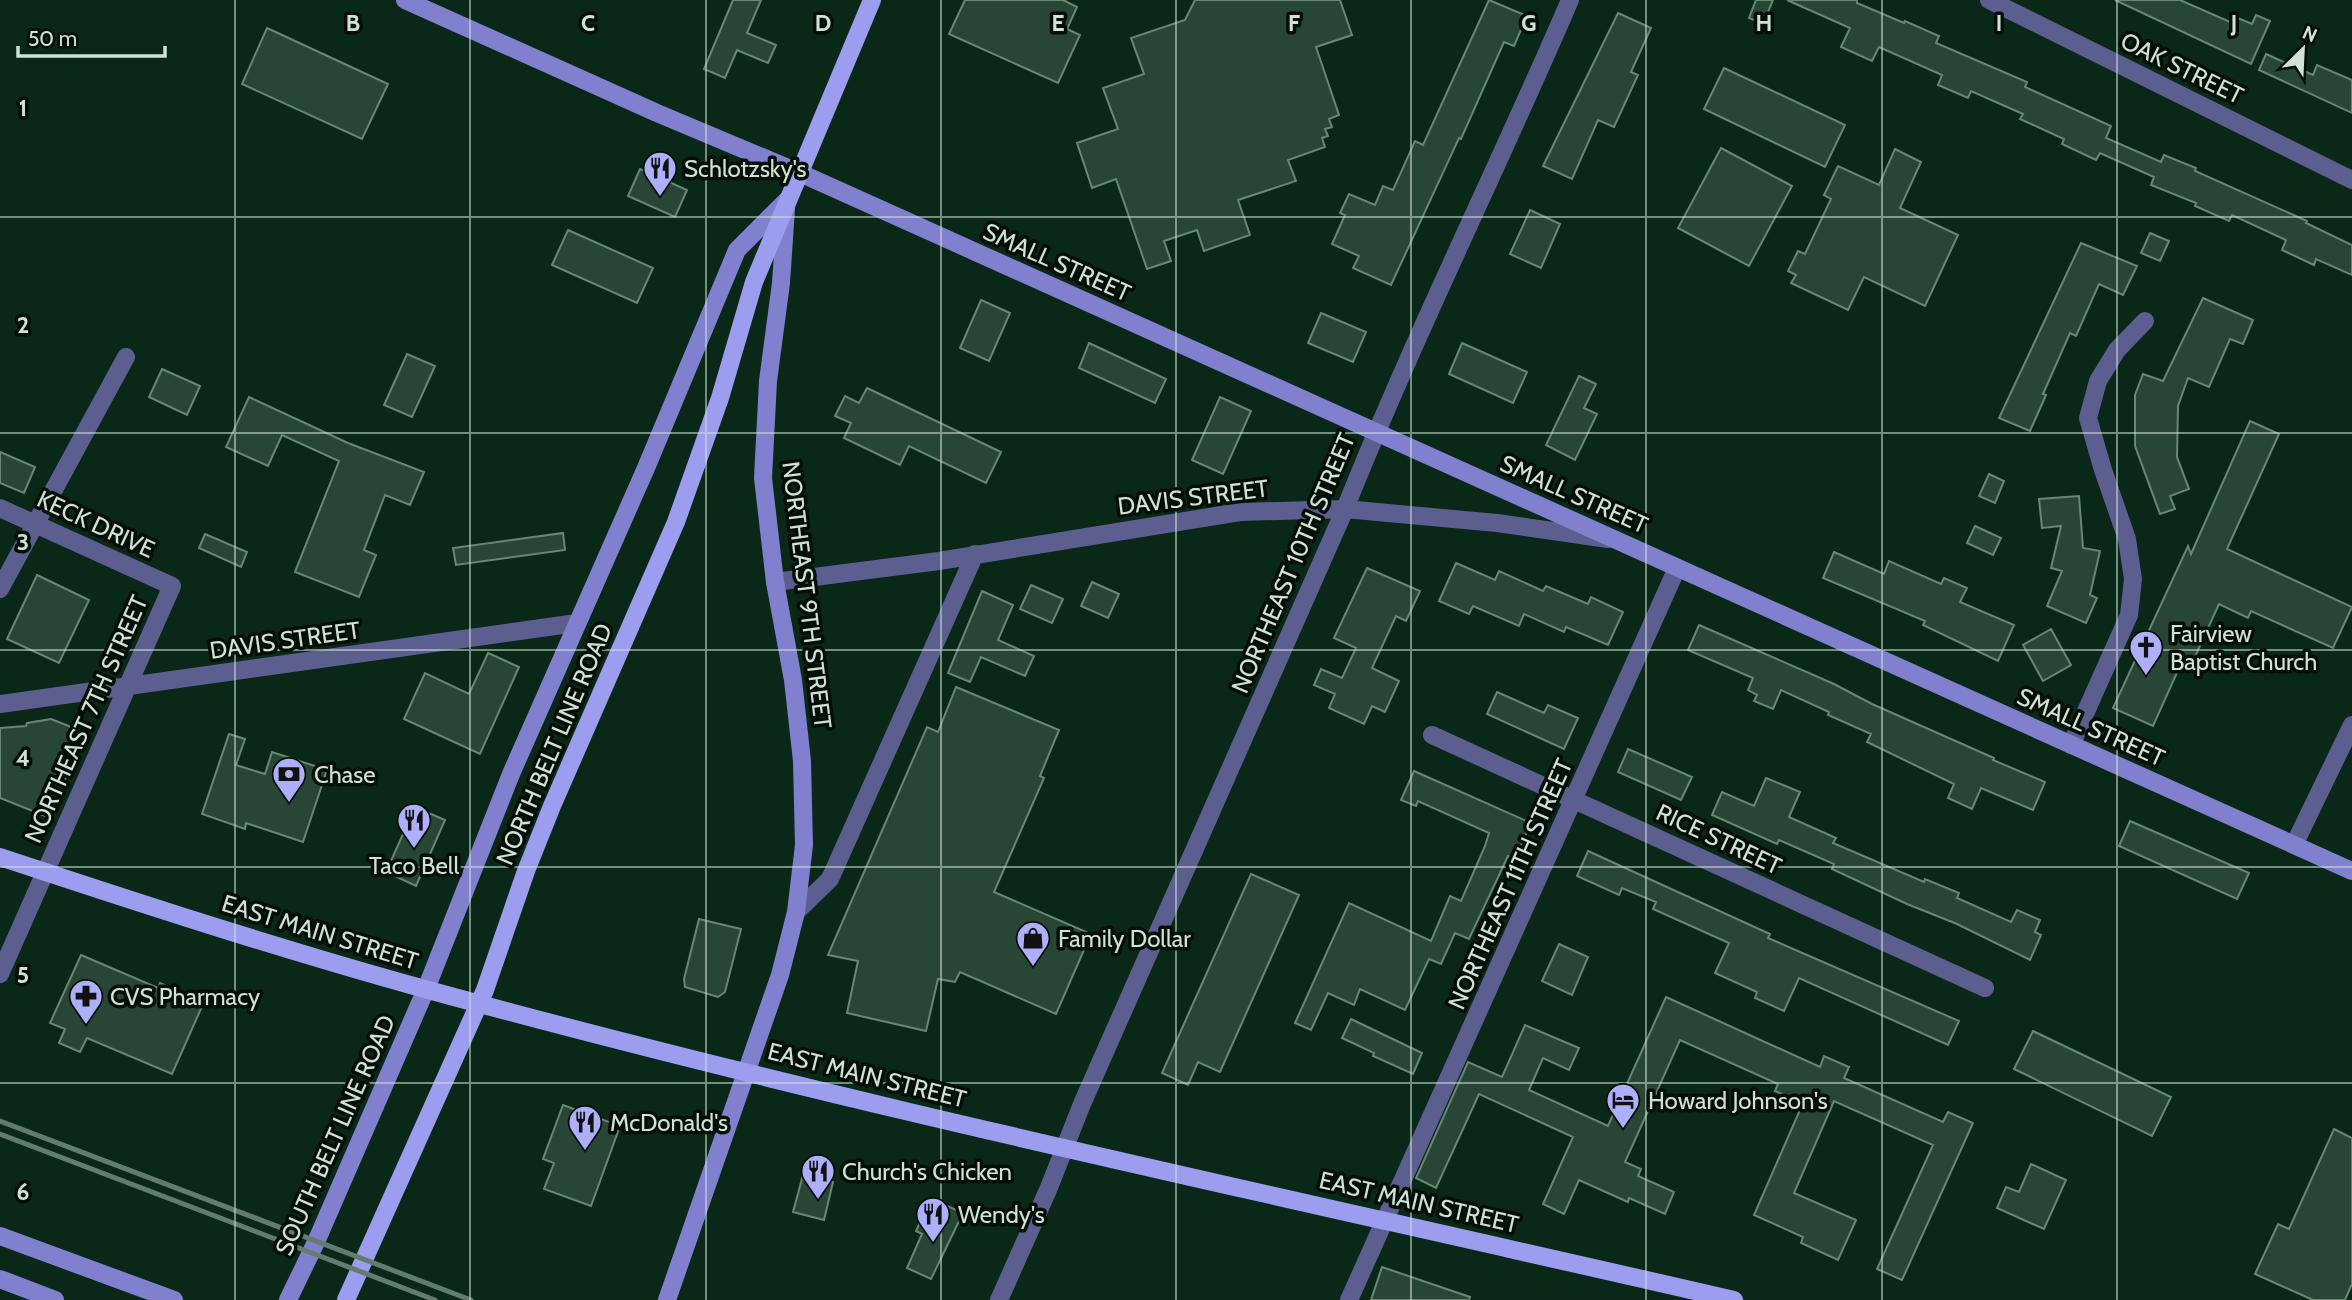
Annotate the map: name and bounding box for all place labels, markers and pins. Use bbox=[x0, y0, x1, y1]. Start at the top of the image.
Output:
restaurant icon: Schlotzsky's bbox=[641, 149, 679, 198]
place label: Schlotzsky's bbox=[684, 154, 807, 183]
place label: Fairview Baptist Church bbox=[2170, 619, 2317, 676]
church icon: Fairview Baptist Church bbox=[2127, 628, 2165, 677]
bank icon: Chase bbox=[270, 755, 308, 804]
place label: Chase bbox=[314, 760, 376, 789]
restaurant icon: Taco Bell bbox=[395, 801, 433, 850]
place label: Taco Bell bbox=[369, 851, 459, 880]
shop icon: Family Dollar bbox=[1014, 919, 1052, 968]
place label: Family Dollar bbox=[1058, 924, 1191, 953]
pharmacy icon: CVS Pharmacy bbox=[67, 977, 105, 1026]
place label: CVS Pharmacy bbox=[110, 982, 260, 1011]
hotel icon: Howard Johnson's bbox=[1604, 1081, 1642, 1130]
place label: Howard Johnson's bbox=[1648, 1086, 1828, 1115]
restaurant icon: McDonald's bbox=[566, 1103, 604, 1152]
place label: McDonald's bbox=[610, 1108, 728, 1137]
restaurant icon: Church's Chicken bbox=[799, 1152, 837, 1201]
place label: Church's Chicken bbox=[842, 1157, 1012, 1186]
restaurant icon: Wendy's bbox=[914, 1195, 952, 1244]
place label: Wendy's bbox=[958, 1200, 1045, 1229]

